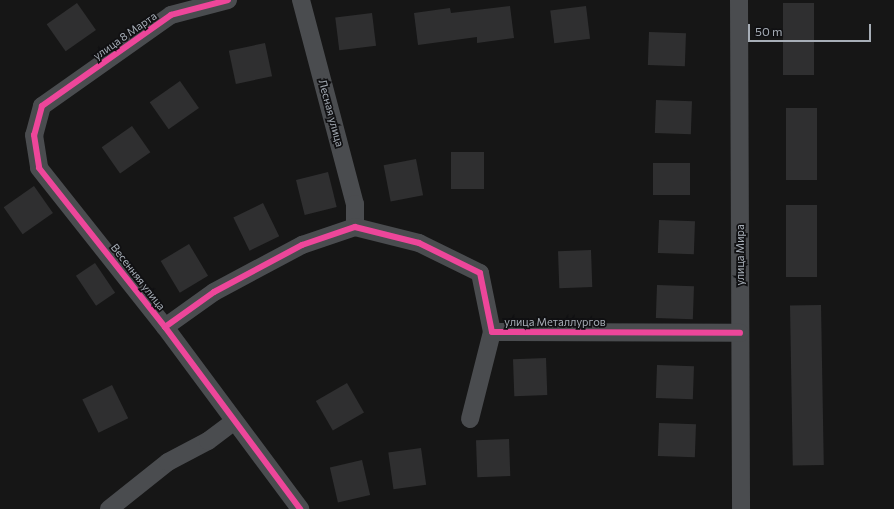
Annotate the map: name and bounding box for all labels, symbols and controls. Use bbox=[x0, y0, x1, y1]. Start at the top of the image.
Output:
street label: улица 8 Марта bbox=[91, 9, 159, 63]
scale bar bbox=[750, 16, 873, 42]
text: 50 m bbox=[755, 24, 783, 38]
street label: Лесная улица bbox=[316, 78, 346, 148]
street label: улица Мира bbox=[733, 224, 747, 286]
street label: Весенняя улица bbox=[108, 241, 168, 313]
street label: улица Металлургов bbox=[504, 315, 606, 329]

